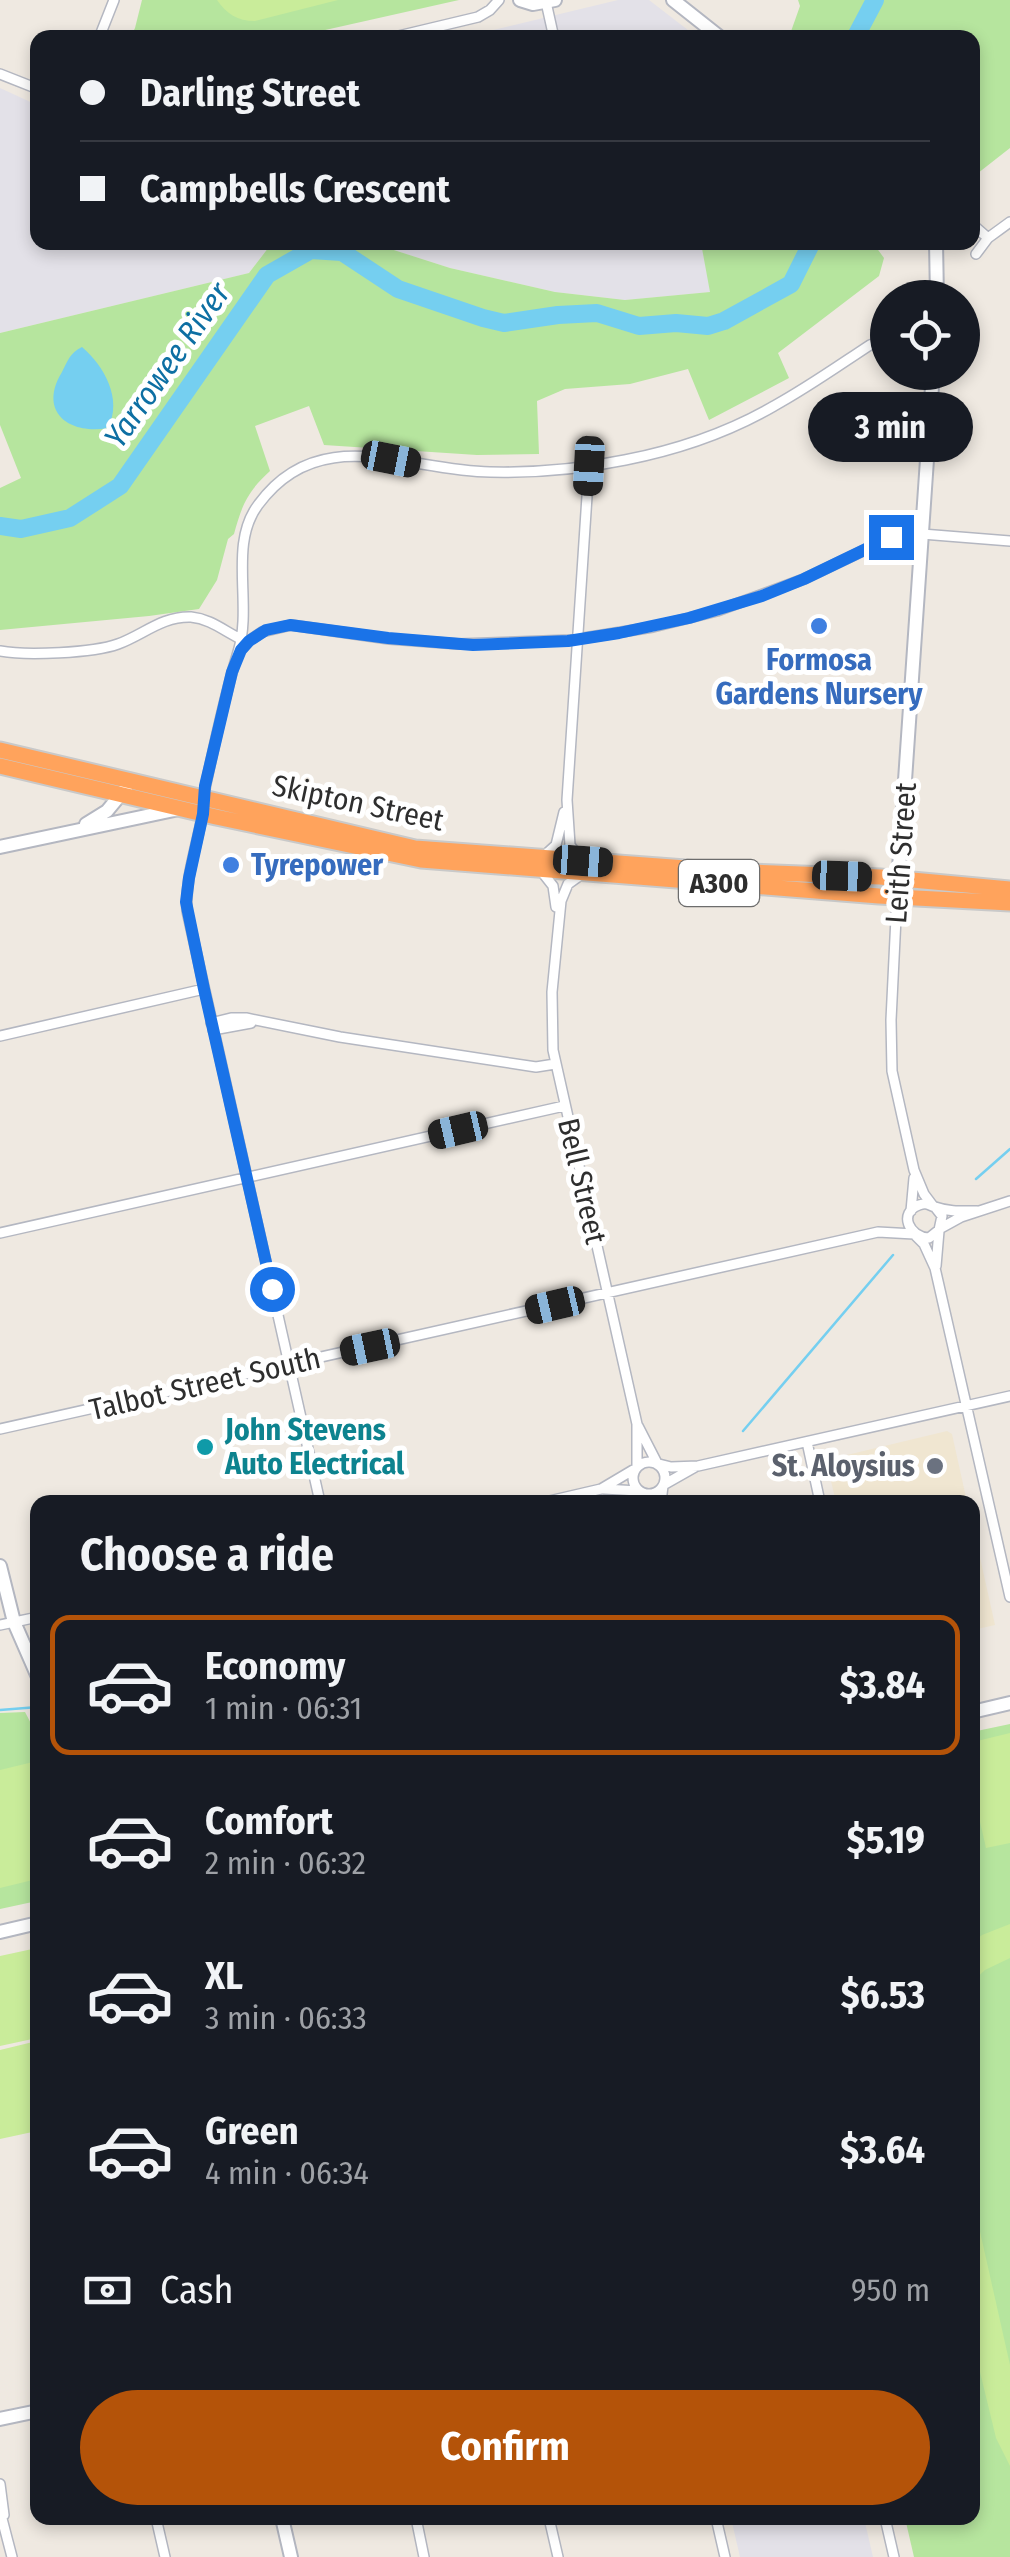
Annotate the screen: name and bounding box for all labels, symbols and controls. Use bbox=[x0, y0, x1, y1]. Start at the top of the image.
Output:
text: Darling Street bbox=[140, 70, 360, 116]
text: Campbells Crescent bbox=[140, 166, 450, 212]
water label: Yarrowee River bbox=[96, 274, 238, 455]
map controls bbox=[870, 280, 980, 390]
button: locate bbox=[870, 280, 980, 390]
callout: 3 min bbox=[808, 392, 974, 462]
text: 3 min bbox=[855, 408, 926, 446]
car bbox=[572, 435, 606, 497]
car bbox=[359, 439, 423, 479]
route end bbox=[869, 515, 914, 560]
marker: Formosa Gardens Nursery bbox=[808, 615, 830, 637]
place label: Formosa Gardens Nursery bbox=[715, 642, 923, 712]
street label: Skipton Street bbox=[269, 767, 447, 839]
street label: Leith Street bbox=[878, 781, 924, 925]
car bbox=[552, 844, 614, 878]
place label: Tyrepower bbox=[251, 847, 384, 883]
marker: Tyrepower bbox=[220, 854, 242, 876]
road number: A300 bbox=[679, 860, 759, 906]
car bbox=[811, 860, 873, 892]
car bbox=[425, 1109, 491, 1151]
street label: Bell Street bbox=[550, 1115, 614, 1248]
route start bbox=[250, 1267, 295, 1312]
car bbox=[522, 1284, 588, 1326]
car bbox=[338, 1326, 402, 1368]
street label: Talbot Street South bbox=[86, 1340, 324, 1428]
place label: John Stevens Auto Electrical bbox=[224, 1412, 405, 1482]
marker: John Stevens Auto Electrical bbox=[194, 1436, 216, 1458]
place label: St. Aloysius bbox=[772, 1448, 915, 1484]
marker: St. Aloysius bbox=[924, 1455, 946, 1477]
text: Choose a ride bbox=[80, 1528, 334, 1582]
icon: car bbox=[85, 1640, 175, 1730]
text: Economy bbox=[205, 1643, 345, 1689]
text: $3.84 bbox=[840, 1662, 925, 1708]
text: 1 min · 06:31 bbox=[205, 1689, 362, 1727]
icon: car bbox=[85, 1795, 175, 1885]
text: Comfort bbox=[205, 1798, 333, 1844]
text: $5.19 bbox=[847, 1817, 925, 1863]
text: 2 min · 06:32 bbox=[205, 1844, 366, 1882]
icon: car bbox=[85, 1950, 175, 2040]
text: XL bbox=[205, 1953, 243, 1999]
text: $6.53 bbox=[841, 1972, 925, 2018]
text: 3 min · 06:33 bbox=[205, 1999, 367, 2037]
icon: car bbox=[85, 2105, 175, 2195]
text: Green bbox=[205, 2108, 299, 2154]
text: $3.64 bbox=[840, 2127, 925, 2173]
text: 4 min · 06:34 bbox=[205, 2154, 369, 2192]
icon: cash bbox=[80, 2263, 135, 2318]
text: Cash bbox=[160, 2267, 234, 2313]
text: 950 m bbox=[851, 2271, 930, 2309]
button: Confirm bbox=[80, 2390, 930, 2505]

